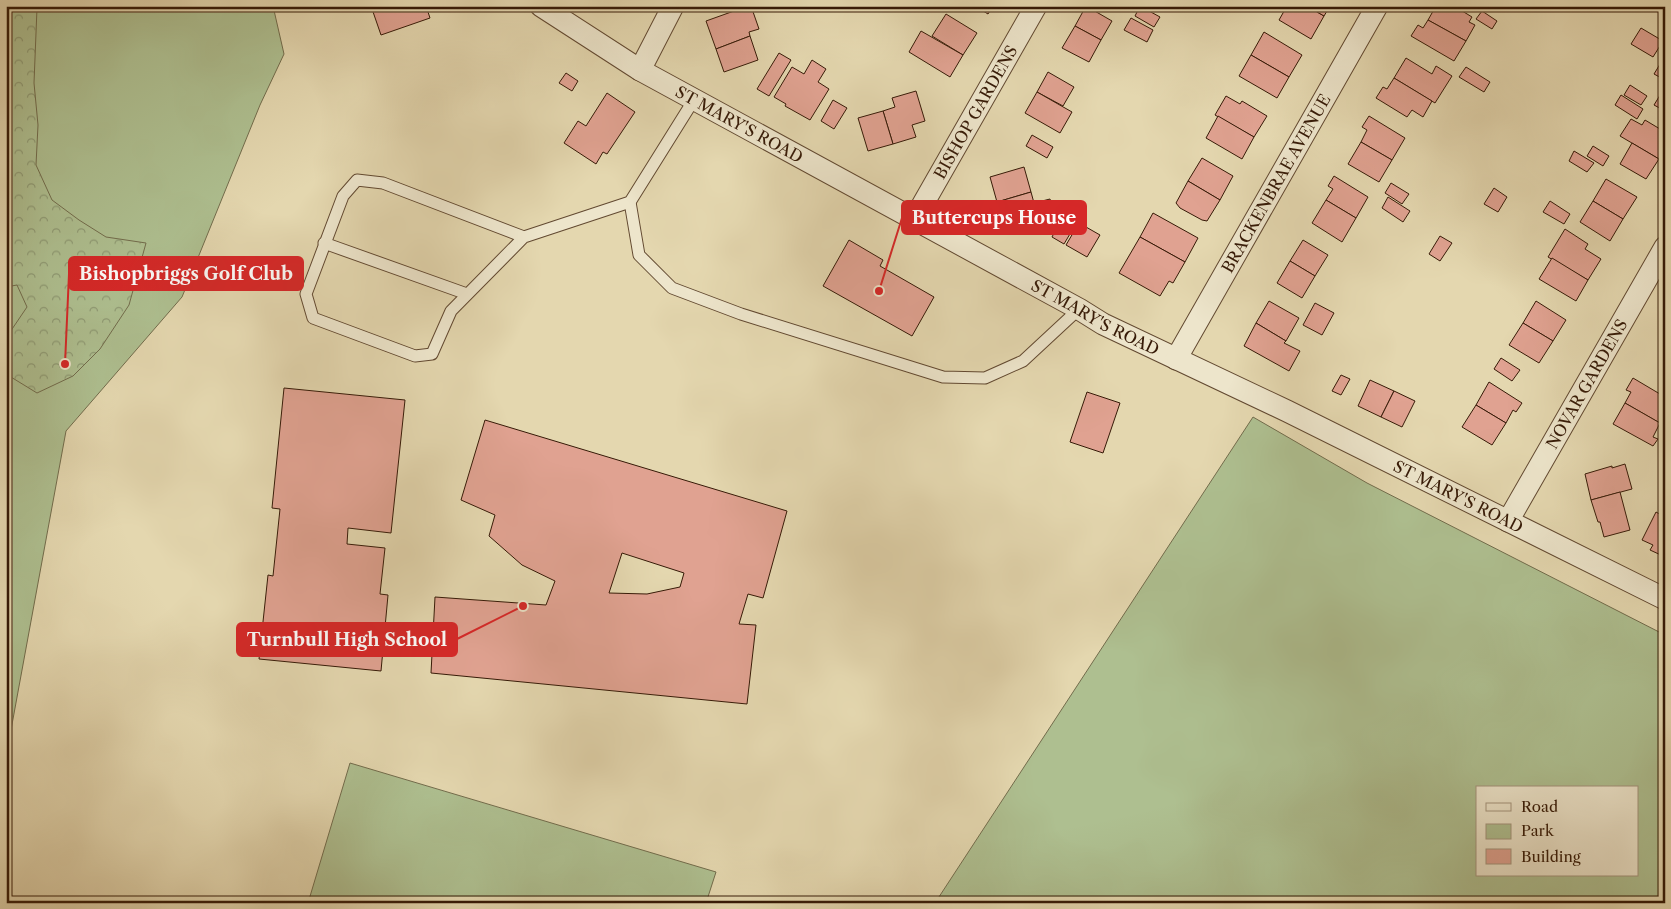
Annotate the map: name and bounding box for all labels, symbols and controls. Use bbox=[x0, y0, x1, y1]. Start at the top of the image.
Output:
street label: BISHOP GARDENS bbox=[929, 42, 1022, 182]
street label: ST MARY'S ROAD bbox=[672, 81, 807, 167]
street label: BRACKENBRAE AVENUE bbox=[1217, 91, 1335, 276]
callout: Buttercups House bbox=[902, 201, 1086, 234]
text: Buttercups House bbox=[912, 207, 1076, 229]
callout: Bishopbriggs Golf Club bbox=[69, 257, 303, 290]
text: Bishopbriggs Golf Club bbox=[79, 263, 293, 285]
street label: ST MARY'S ROAD bbox=[1028, 275, 1163, 359]
street label: NOVAR GARDENS bbox=[1542, 316, 1632, 452]
street label: ST MARY'S ROAD bbox=[1390, 456, 1527, 537]
callout: Turnbull High School bbox=[237, 623, 457, 656]
text: Turnbull High School bbox=[247, 629, 447, 651]
legend bbox=[1476, 786, 1638, 876]
text: Road bbox=[1521, 797, 1558, 816]
text: Park bbox=[1521, 821, 1555, 840]
text: Building bbox=[1521, 847, 1581, 866]

